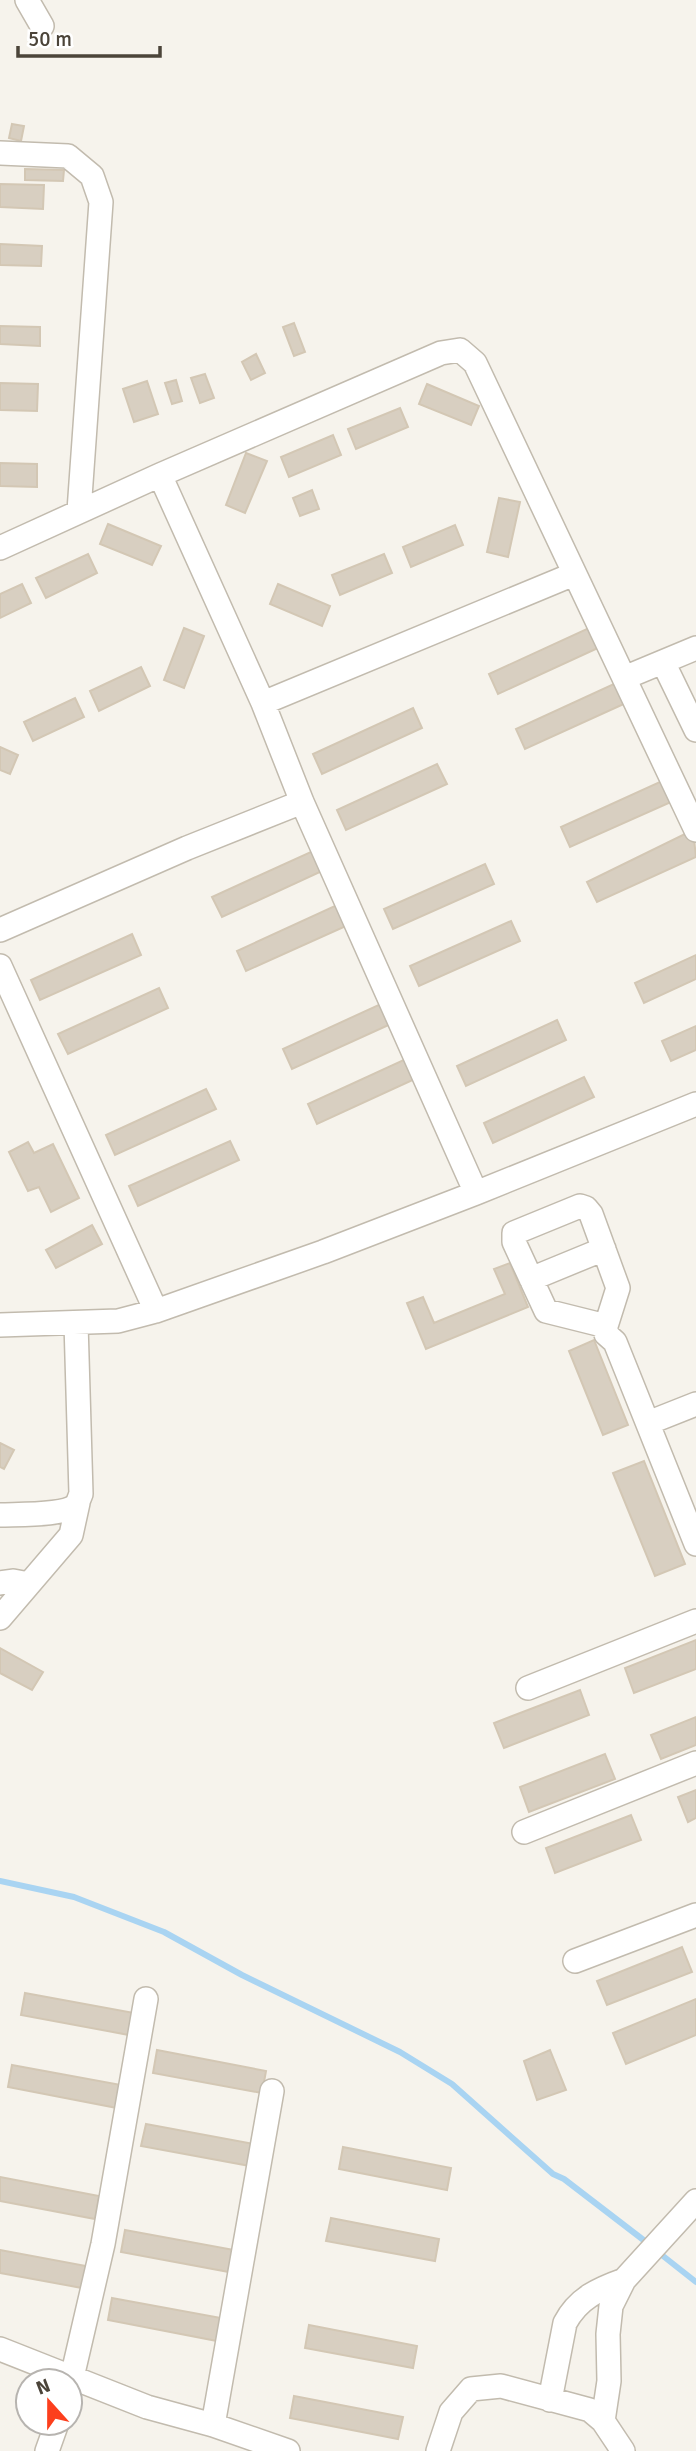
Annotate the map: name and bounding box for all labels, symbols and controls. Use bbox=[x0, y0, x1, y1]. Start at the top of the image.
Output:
scale bar bbox=[18, 14, 159, 58]
text: 50 m bbox=[28, 26, 72, 52]
north arrow bbox=[14, 2367, 84, 2437]
text: N bbox=[33, 2373, 54, 2401]

